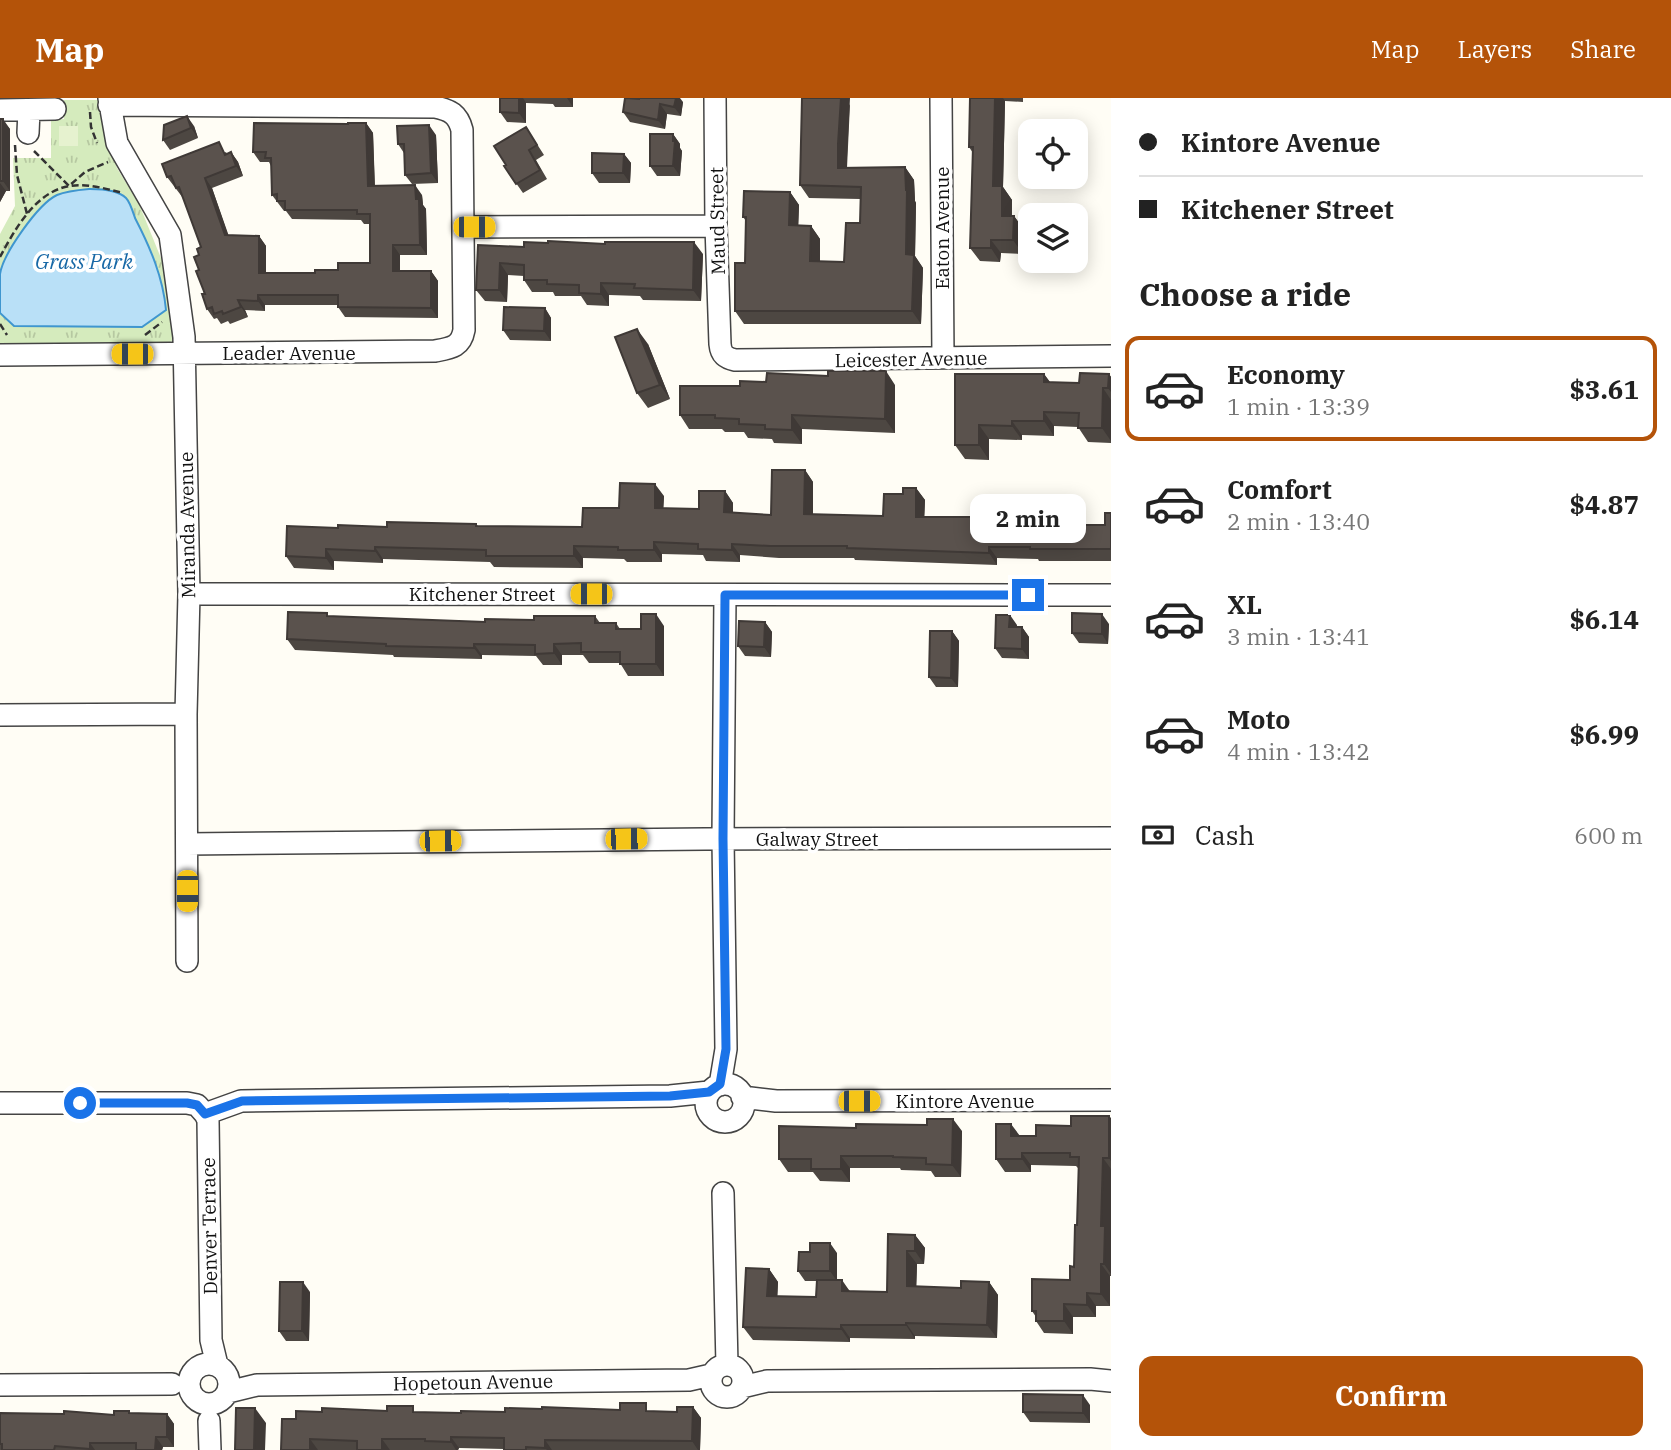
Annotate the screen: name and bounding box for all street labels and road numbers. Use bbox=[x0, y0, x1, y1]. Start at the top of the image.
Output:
street label: Eaton Avenue bbox=[930, 166, 954, 290]
street label: Maud Street bbox=[704, 167, 730, 275]
street label: Leader Avenue bbox=[222, 341, 356, 365]
street label: Leicester Avenue bbox=[834, 346, 988, 372]
street label: Miranda Avenue bbox=[174, 451, 200, 599]
street label: Kitchener Street bbox=[409, 582, 556, 606]
street label: Galway Street bbox=[756, 827, 879, 851]
street label: Kintore Avenue bbox=[896, 1089, 1034, 1113]
street label: Denver Terrace bbox=[196, 1157, 222, 1295]
street label: Hopetoun Avenue bbox=[393, 1369, 553, 1395]

